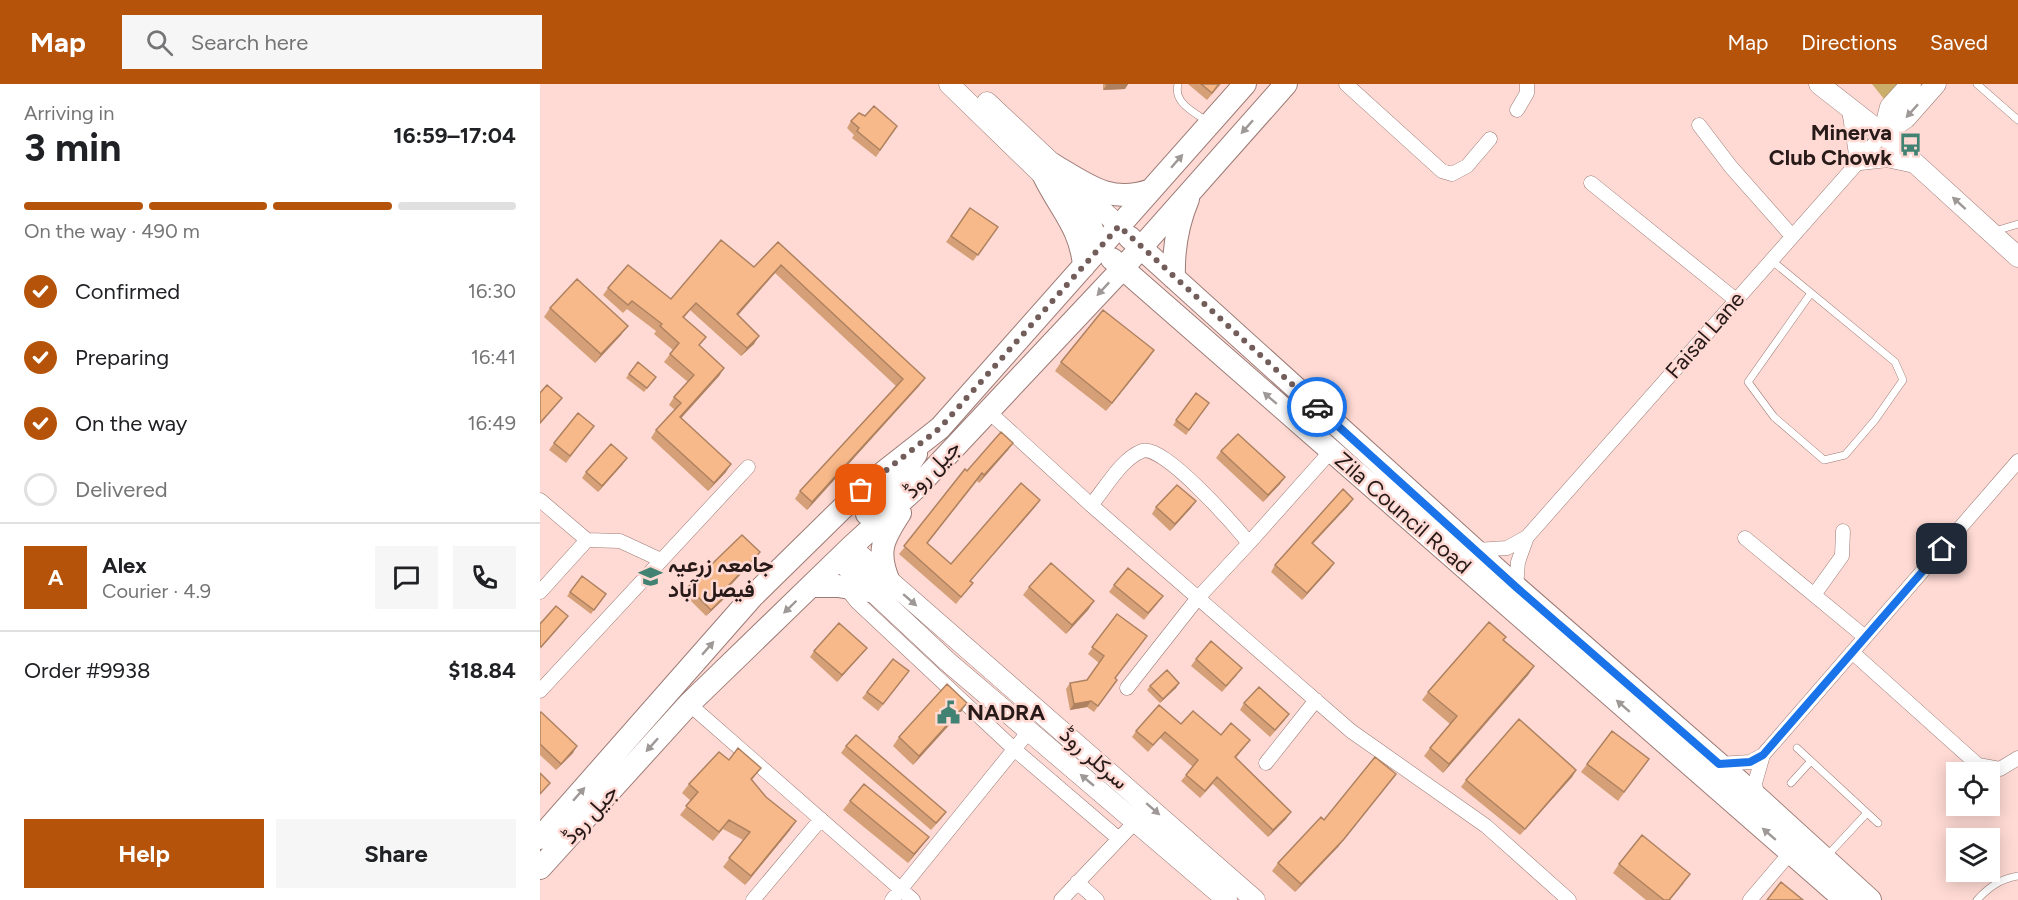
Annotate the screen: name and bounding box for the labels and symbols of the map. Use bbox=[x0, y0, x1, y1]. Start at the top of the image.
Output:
one-way arrow bbox=[1905, 104, 1919, 119]
place label: Minerva Club Chowk bbox=[1769, 119, 1892, 171]
one-way arrow bbox=[1240, 120, 1254, 135]
bus stop icon: Minerva Club Chowk bbox=[1897, 132, 1923, 158]
one-way arrow bbox=[1170, 154, 1183, 169]
one-way arrow bbox=[1952, 196, 1967, 210]
one-way arrow bbox=[1096, 281, 1110, 296]
street label: Faisal Lane bbox=[1660, 286, 1750, 384]
courier bbox=[1287, 377, 1347, 437]
one-way arrow bbox=[1262, 391, 1278, 404]
street label: جیل روڈ bbox=[898, 434, 966, 504]
street label: Zila Council Road bbox=[1329, 446, 1477, 580]
pin bbox=[835, 464, 886, 515]
pin bbox=[1916, 523, 1967, 574]
place label: جامعہ زرعیہ فیصل آباد bbox=[668, 551, 774, 603]
school or university icon: جامعہ زرعیہ فیصل آباد bbox=[637, 564, 663, 590]
one-way arrow bbox=[902, 593, 917, 606]
one-way arrow bbox=[783, 599, 797, 613]
one-way arrow bbox=[701, 641, 715, 656]
public building icon: NADRA bbox=[936, 699, 962, 725]
place label: NADRA bbox=[967, 699, 1045, 726]
one-way arrow bbox=[1615, 699, 1631, 712]
street label: سرکلر روڈ bbox=[1054, 721, 1134, 795]
one-way arrow bbox=[645, 737, 659, 752]
one-way arrow bbox=[1080, 774, 1095, 787]
street label: جیل روڈ bbox=[556, 779, 624, 849]
one-way arrow bbox=[572, 787, 585, 802]
one-way arrow bbox=[1145, 802, 1160, 815]
one-way arrow bbox=[1762, 828, 1777, 841]

